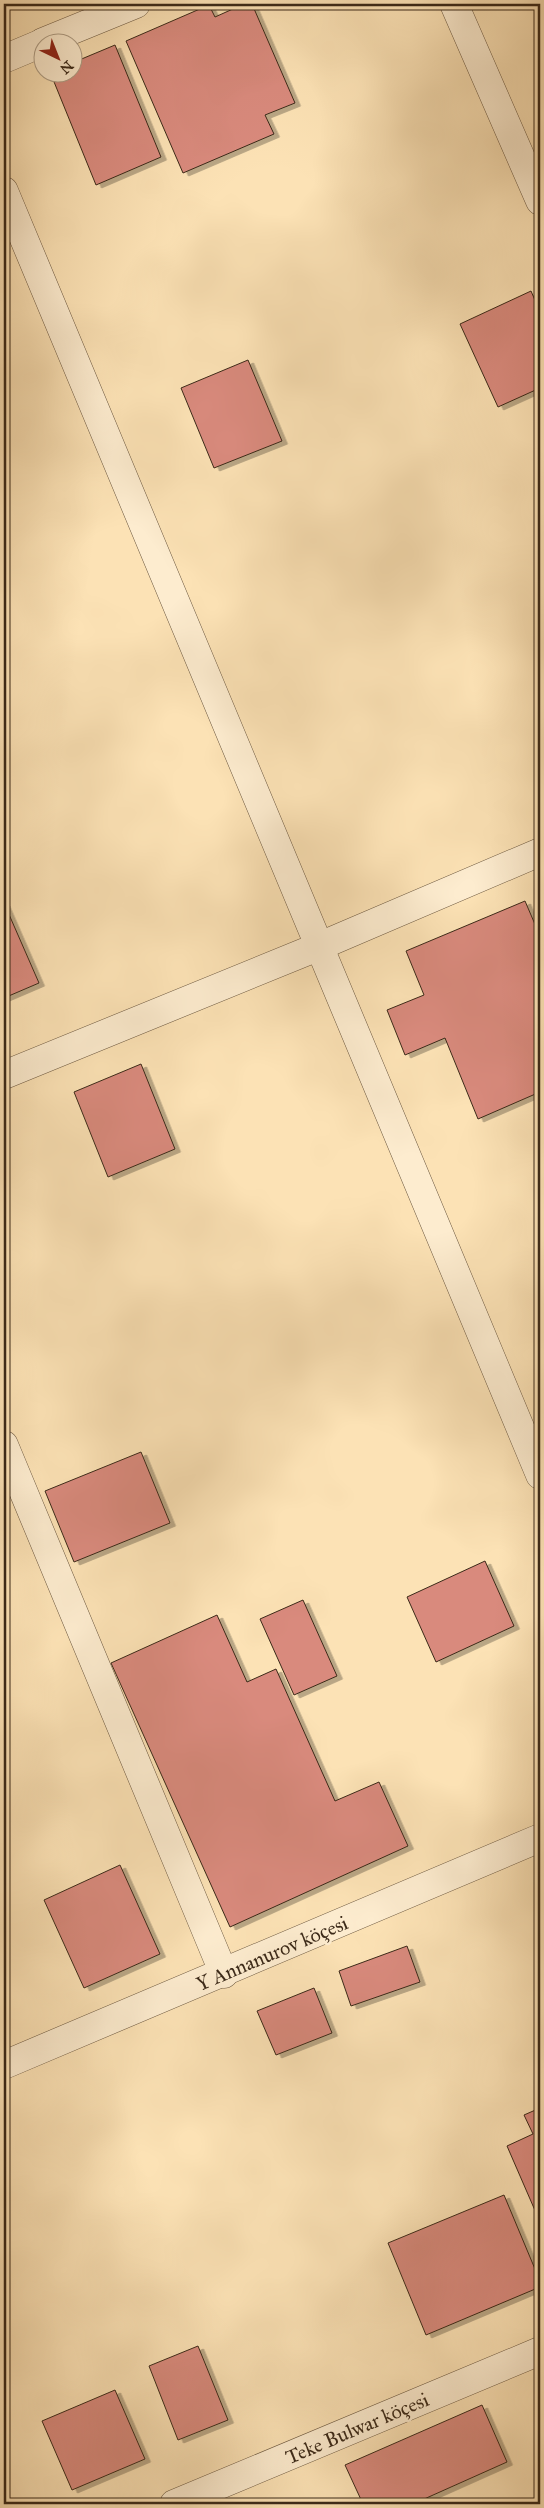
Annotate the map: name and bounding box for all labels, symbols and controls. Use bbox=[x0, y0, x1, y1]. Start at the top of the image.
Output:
north arrow bbox=[32, 32, 82, 82]
text: N bbox=[56, 57, 77, 77]
street label: Y Annanurov köçesi bbox=[193, 1910, 352, 1996]
street label: Teke Bulwar köçesi bbox=[282, 2387, 433, 2469]

